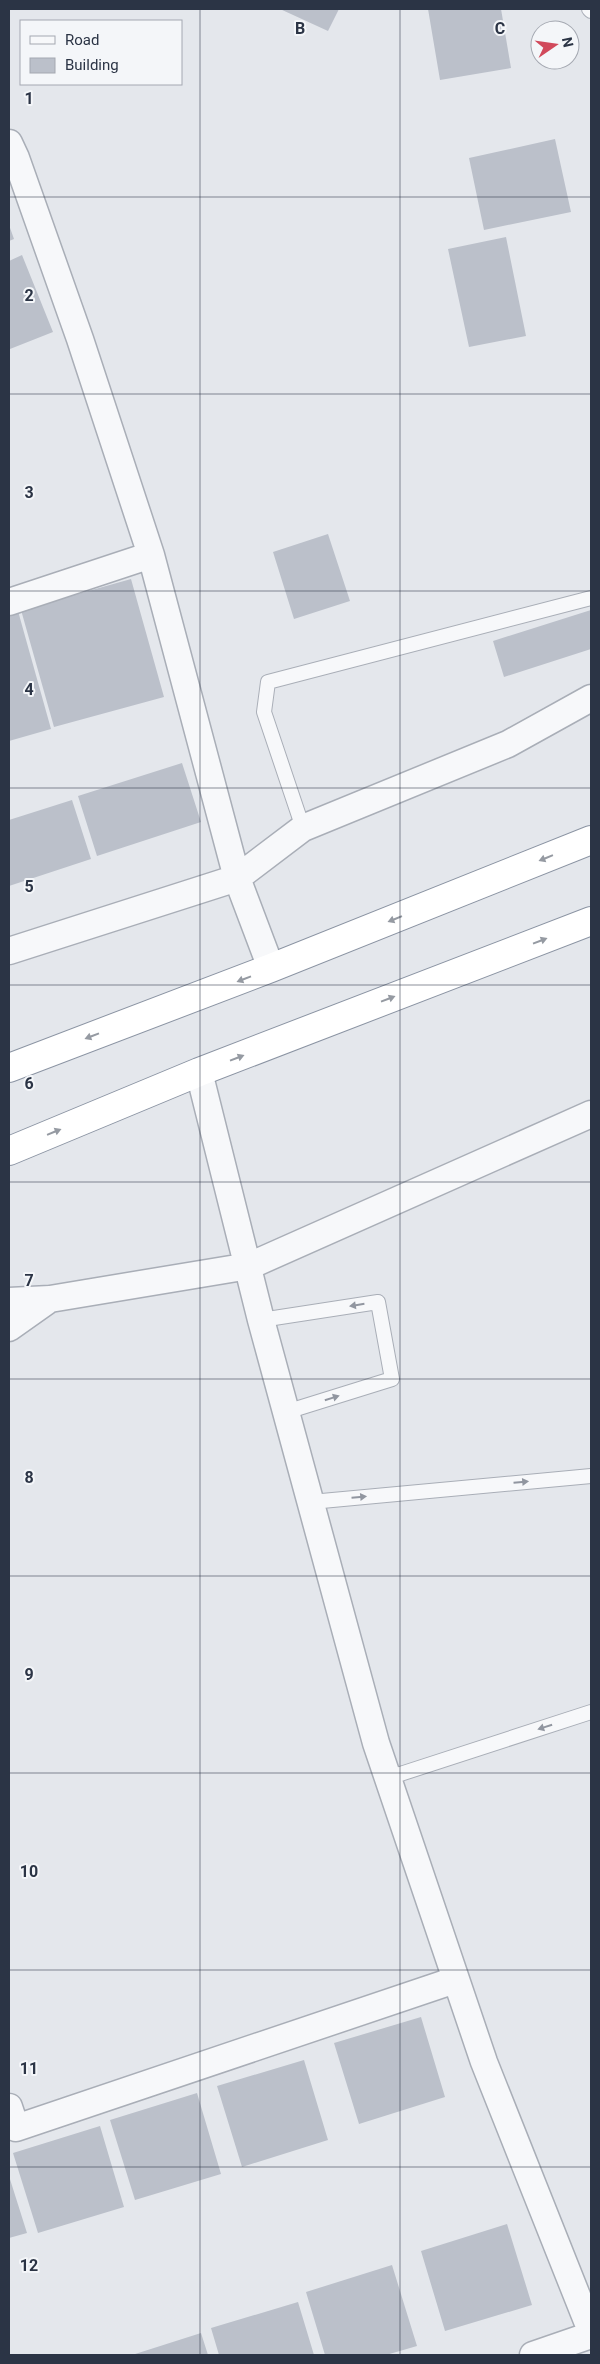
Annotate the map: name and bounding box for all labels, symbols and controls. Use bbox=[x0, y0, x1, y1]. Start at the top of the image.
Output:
text: B bbox=[295, 19, 305, 38]
text: C bbox=[495, 19, 505, 38]
legend bbox=[20, 20, 182, 85]
north arrow bbox=[530, 20, 580, 70]
text: Road bbox=[65, 31, 99, 49]
text: N bbox=[559, 35, 577, 49]
text: Building bbox=[65, 56, 119, 74]
text: 1 bbox=[24, 89, 34, 108]
text: 2 bbox=[24, 286, 34, 305]
text: 3 bbox=[24, 483, 34, 502]
text: 4 bbox=[24, 680, 34, 699]
one-way arrow bbox=[539, 855, 553, 863]
text: 5 bbox=[24, 877, 34, 896]
one-way arrow bbox=[387, 915, 402, 923]
one-way arrow bbox=[533, 937, 548, 945]
one-way arrow bbox=[236, 975, 251, 983]
one-way arrow bbox=[381, 995, 396, 1003]
one-way arrow bbox=[84, 1032, 99, 1040]
one-way arrow bbox=[230, 1054, 245, 1062]
text: 6 bbox=[24, 1074, 34, 1093]
one-way arrow bbox=[47, 1128, 61, 1136]
text: 7 bbox=[24, 1271, 34, 1290]
one-way arrow bbox=[349, 1301, 365, 1309]
one-way arrow bbox=[325, 1393, 340, 1401]
text: 8 bbox=[24, 1468, 34, 1487]
one-way arrow bbox=[513, 1478, 529, 1486]
one-way arrow bbox=[351, 1493, 367, 1501]
text: 9 bbox=[24, 1665, 34, 1684]
one-way arrow bbox=[537, 1724, 552, 1732]
text: 10 bbox=[20, 1862, 38, 1881]
text: 11 bbox=[20, 2059, 38, 2078]
text: 12 bbox=[20, 2256, 38, 2275]

